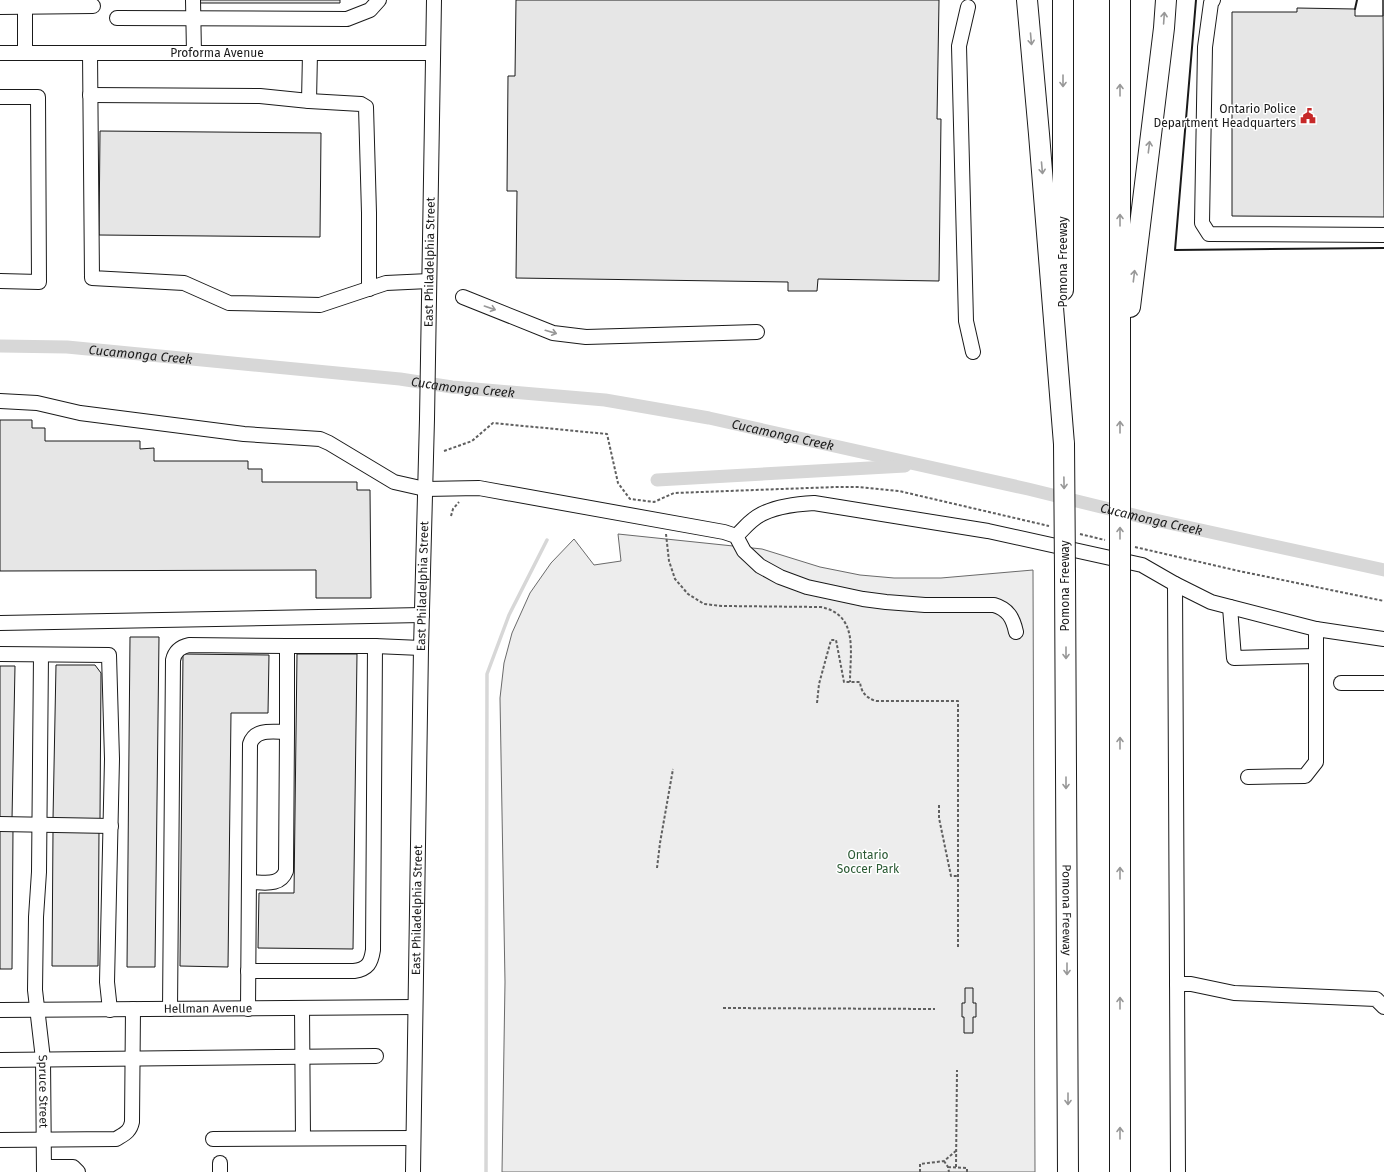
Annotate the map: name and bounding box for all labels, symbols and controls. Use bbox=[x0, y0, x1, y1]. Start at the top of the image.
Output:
one-way arrow bbox=[1161, 12, 1168, 25]
one-way arrow bbox=[1027, 32, 1035, 45]
street label: Proforma Avenue bbox=[170, 46, 264, 60]
one-way arrow bbox=[1059, 74, 1067, 87]
one-way arrow bbox=[1116, 84, 1124, 97]
place label: Ontario Police Department Headquarters bbox=[1154, 102, 1296, 130]
public building icon: Ontario Police Department Headquarters bbox=[1299, 107, 1317, 125]
one-way arrow bbox=[1146, 141, 1153, 154]
one-way arrow bbox=[1038, 161, 1045, 174]
street label: East Philadelphia Street bbox=[422, 196, 438, 327]
one-way arrow bbox=[1116, 214, 1124, 227]
street label: Pomona Freeway bbox=[1056, 216, 1070, 308]
one-way arrow bbox=[1130, 270, 1138, 283]
one-way arrow bbox=[484, 305, 497, 312]
one-way arrow bbox=[544, 329, 557, 336]
water label: Cucamonga Creek bbox=[88, 342, 193, 367]
water label: Cucamonga Creek bbox=[410, 373, 515, 400]
water label: Cucamonga Creek bbox=[730, 416, 835, 453]
one-way arrow bbox=[1116, 421, 1124, 434]
one-way arrow bbox=[1060, 476, 1068, 489]
water label: Cucamonga Creek bbox=[1099, 500, 1204, 538]
street label: East Philadelphia Street bbox=[414, 520, 431, 651]
one-way arrow bbox=[1116, 527, 1124, 540]
street label: Pomona Freeway bbox=[1058, 540, 1072, 632]
one-way arrow bbox=[1062, 646, 1070, 659]
one-way arrow bbox=[1116, 737, 1124, 750]
one-way arrow bbox=[1062, 776, 1070, 789]
street label: East Philadelphia Street bbox=[409, 844, 425, 975]
park label: Ontario Soccer Park bbox=[837, 848, 900, 876]
street label: Pomona Freeway bbox=[1059, 864, 1074, 956]
one-way arrow bbox=[1116, 867, 1124, 880]
one-way arrow bbox=[1063, 962, 1071, 975]
one-way arrow bbox=[1116, 997, 1124, 1010]
street label: Hellman Avenue bbox=[164, 1001, 252, 1016]
street label: Spruce Street bbox=[36, 1054, 51, 1129]
one-way arrow bbox=[1064, 1092, 1072, 1105]
one-way arrow bbox=[1116, 1127, 1124, 1140]

